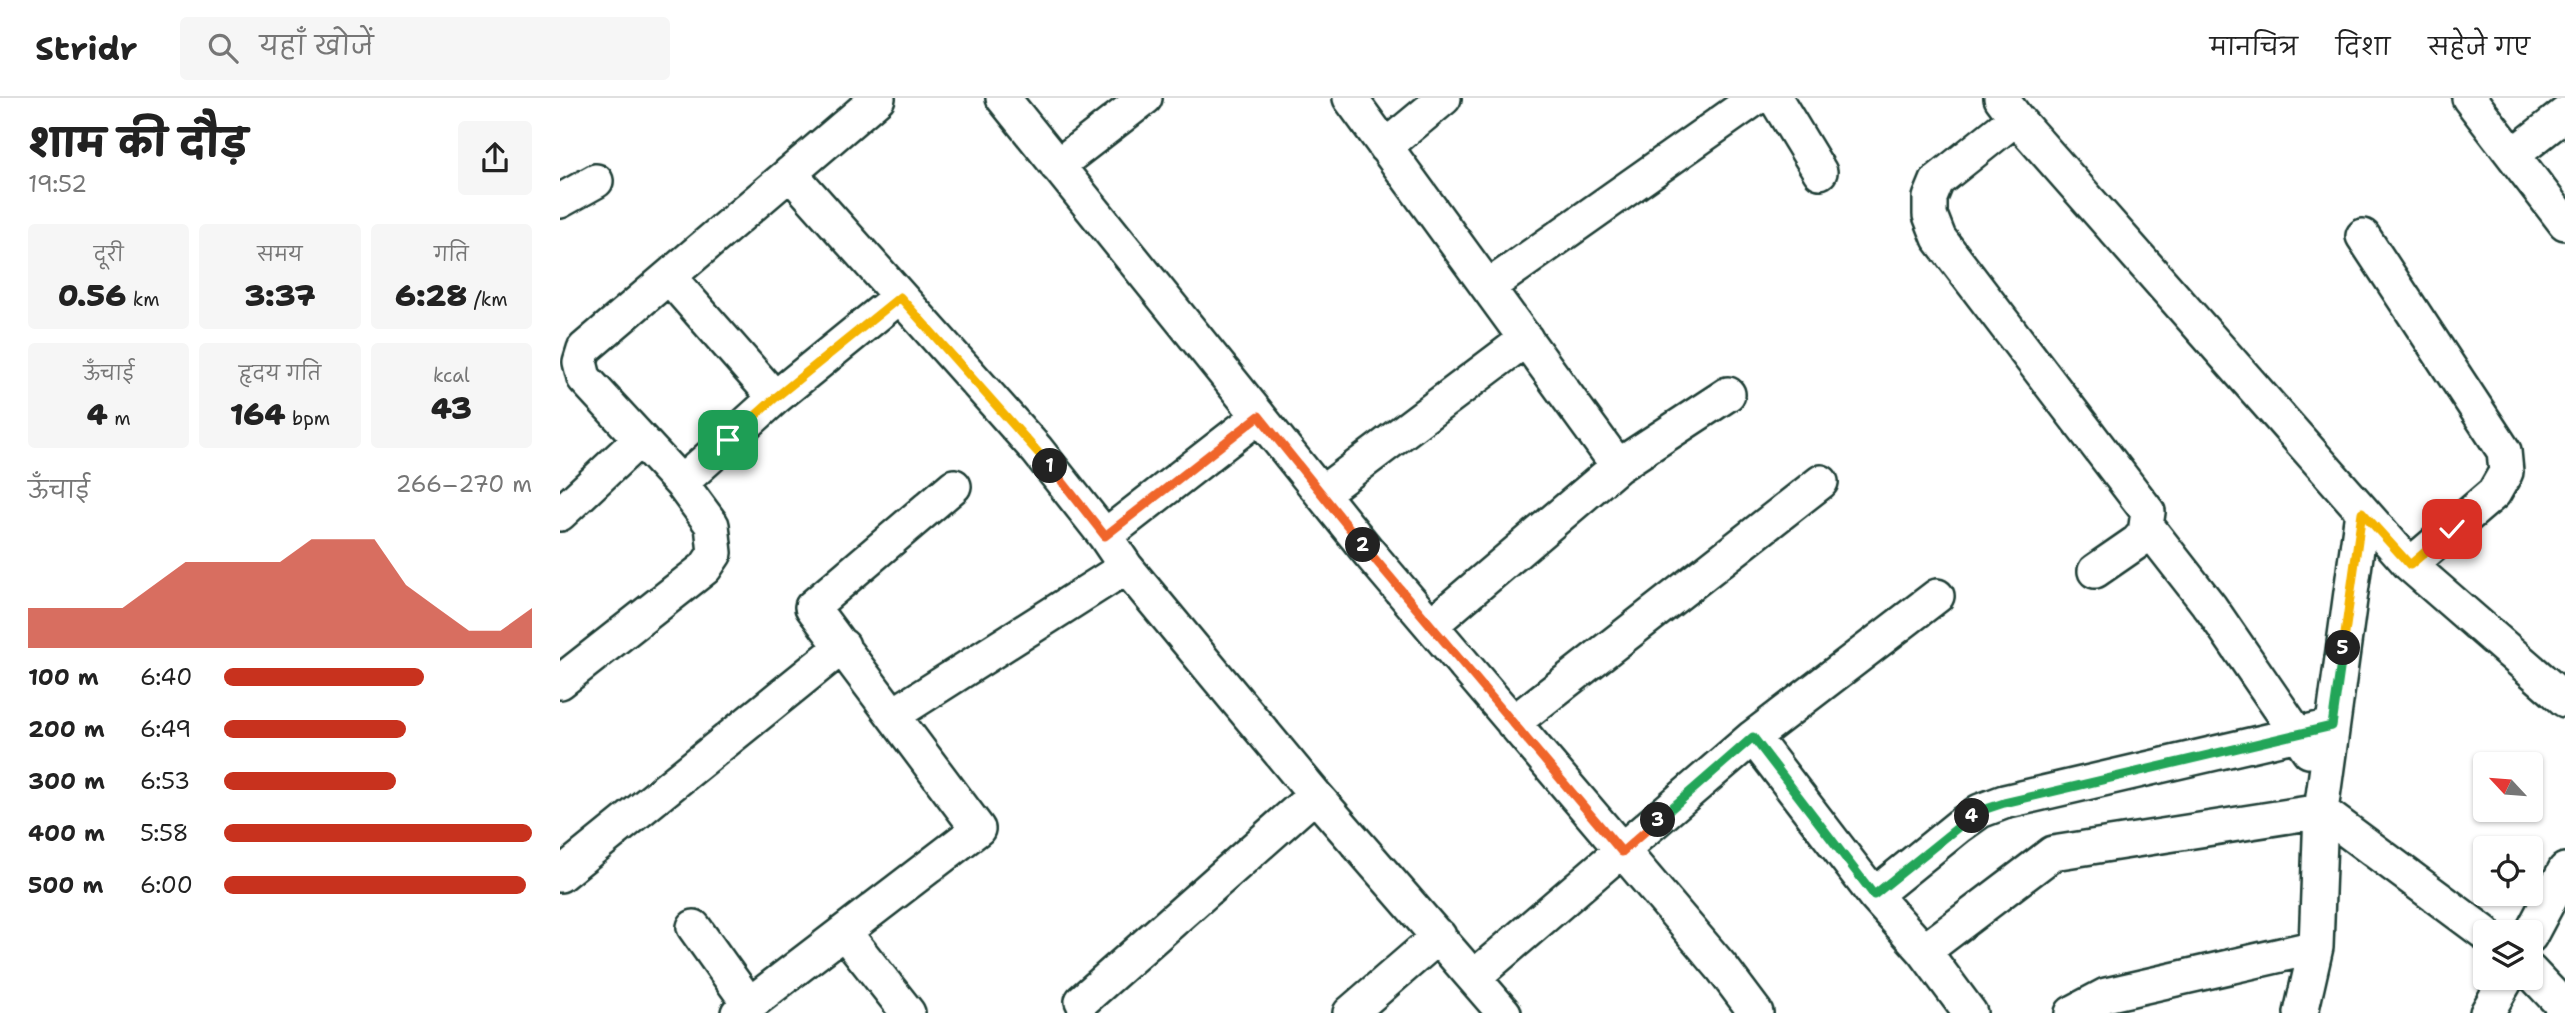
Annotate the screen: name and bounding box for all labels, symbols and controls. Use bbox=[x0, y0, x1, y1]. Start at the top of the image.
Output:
search box bbox=[180, 17, 670, 80]
text: Stridr bbox=[35, 26, 138, 71]
text: यहाँ खोजें bbox=[260, 28, 373, 63]
icon: search bbox=[204, 29, 242, 67]
text: मानचित्र bbox=[2210, 31, 2298, 63]
text: दिशा bbox=[2336, 31, 2390, 63]
text: सहेजे गए bbox=[2428, 31, 2530, 63]
text: शाम की दौड़ bbox=[28, 117, 247, 168]
button: share bbox=[458, 121, 532, 195]
text: 19:52 bbox=[28, 169, 87, 199]
text: दूरी bbox=[94, 242, 124, 267]
text: समय bbox=[257, 242, 303, 267]
text: गति bbox=[434, 242, 469, 267]
text: 0.56 bbox=[58, 275, 126, 316]
text: 3:37 bbox=[244, 275, 316, 316]
text: 6:28 bbox=[395, 275, 467, 316]
text: km bbox=[126, 287, 160, 312]
text: /km bbox=[467, 287, 508, 312]
text: ऊँचाई bbox=[83, 361, 134, 386]
text: हृदय गति bbox=[239, 361, 321, 386]
text: kcal bbox=[433, 363, 470, 388]
text: 43 bbox=[431, 388, 472, 429]
text: 4 bbox=[87, 394, 108, 435]
text: 164 bbox=[230, 394, 285, 435]
text: m bbox=[108, 406, 131, 431]
text: bpm bbox=[285, 406, 330, 431]
pin bbox=[698, 410, 758, 470]
icon: arrive bbox=[709, 421, 747, 459]
pin: 1 bbox=[1032, 448, 1068, 484]
text: 1 bbox=[1045, 453, 1054, 478]
text: 266–270 m bbox=[395, 469, 532, 499]
text: ऊँचाई bbox=[28, 475, 90, 505]
pin bbox=[2422, 499, 2482, 559]
icon: check bbox=[2433, 510, 2471, 548]
pin: 2 bbox=[1346, 528, 1380, 562]
text: 2 bbox=[1356, 532, 1369, 557]
pin: 5 bbox=[2326, 630, 2360, 666]
text: 5 bbox=[2337, 635, 2348, 660]
text: 100 m bbox=[28, 662, 99, 692]
text: 6:40 bbox=[140, 662, 192, 692]
text: 200 m bbox=[28, 714, 105, 744]
text: 6:49 bbox=[140, 714, 191, 744]
north arrow bbox=[2473, 752, 2543, 822]
map controls bbox=[2473, 752, 2543, 990]
text: 300 m bbox=[28, 766, 105, 796]
text: 6:53 bbox=[140, 766, 190, 796]
pin: 4 bbox=[1954, 798, 1990, 834]
pin: 3 bbox=[1640, 802, 1676, 838]
text: 4 bbox=[1965, 803, 1978, 828]
text: 3 bbox=[1651, 807, 1664, 832]
text: 400 m bbox=[28, 818, 105, 848]
text: 5:58 bbox=[140, 818, 189, 848]
button: locate bbox=[2473, 836, 2543, 906]
text: 500 m bbox=[28, 870, 103, 900]
text: 6:00 bbox=[140, 870, 193, 900]
button: layers bbox=[2473, 920, 2543, 990]

